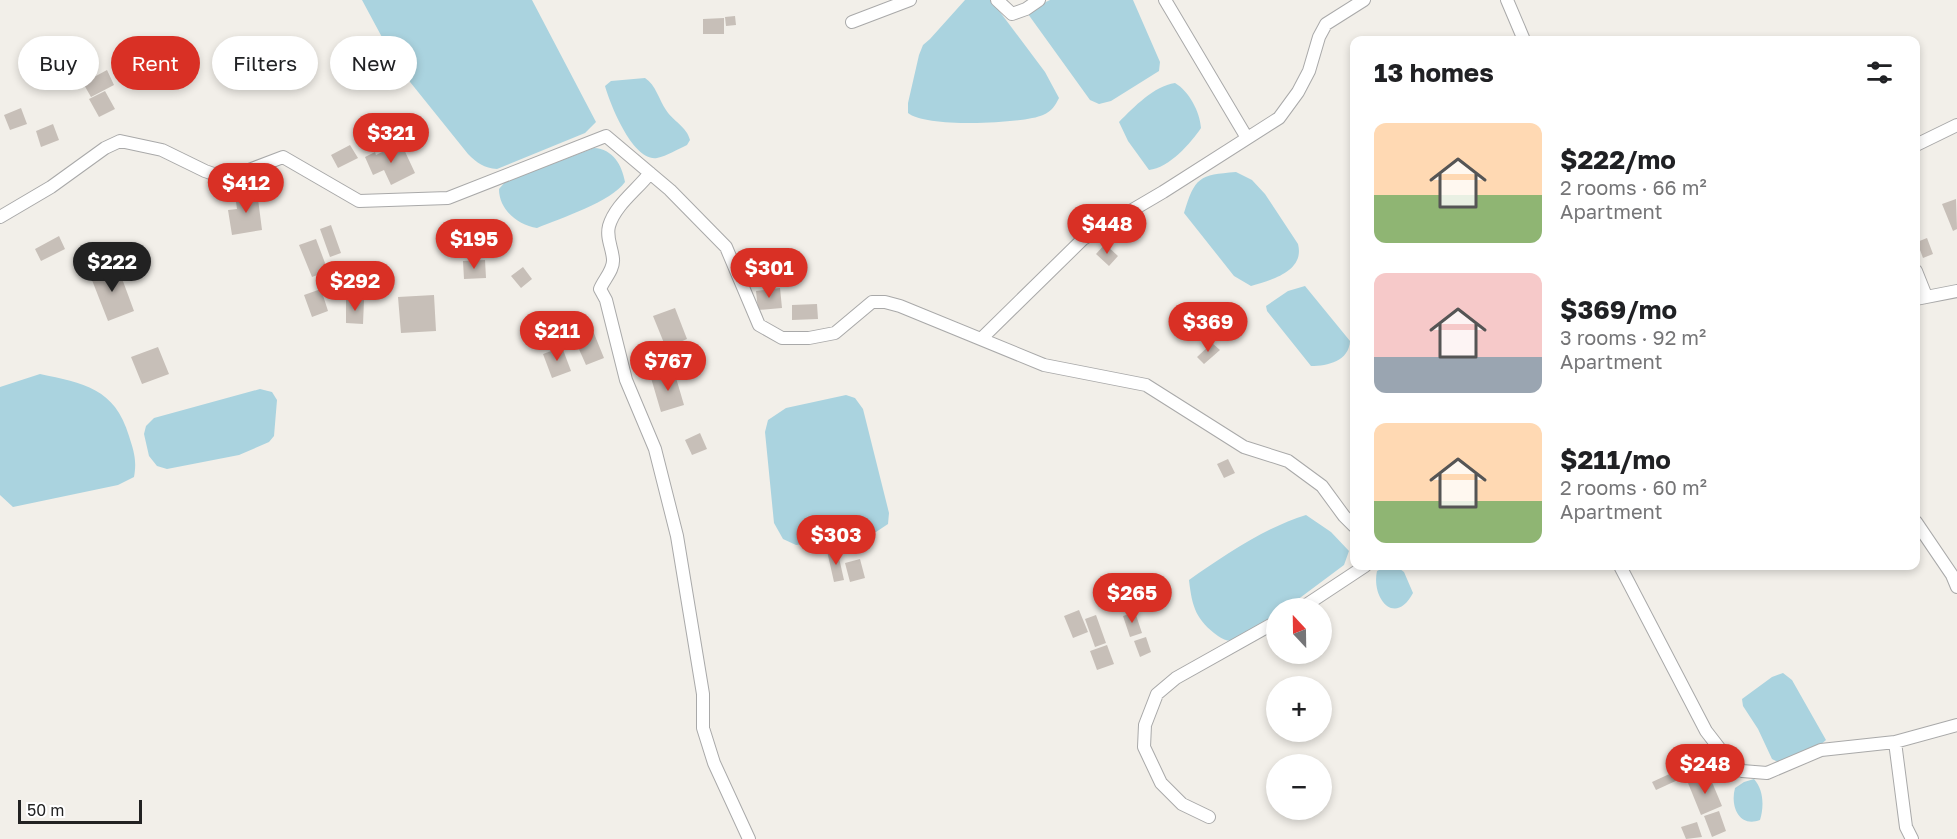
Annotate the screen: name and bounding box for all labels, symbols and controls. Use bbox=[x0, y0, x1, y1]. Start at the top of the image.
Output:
chip: Buy bbox=[18, 36, 99, 90]
chip: Rent bbox=[111, 36, 200, 90]
chip: Filters bbox=[212, 36, 318, 90]
chip: New bbox=[330, 36, 417, 90]
icon: filters bbox=[1863, 56, 1896, 89]
text: 13 homes bbox=[1374, 57, 1494, 88]
pin: $321 bbox=[355, 113, 427, 164]
text: $321 bbox=[367, 120, 415, 144]
text: $222/mo bbox=[1560, 144, 1676, 175]
icon: home bbox=[1422, 147, 1494, 219]
pin: $412 bbox=[210, 163, 282, 214]
text: $412 bbox=[222, 170, 270, 194]
text: 2 rooms · 66 m² bbox=[1560, 175, 1707, 199]
text: Apartment bbox=[1560, 199, 1663, 223]
pin: $448 bbox=[1071, 204, 1143, 255]
text: $448 bbox=[1081, 211, 1133, 235]
pin: $195 bbox=[438, 219, 510, 270]
text: $195 bbox=[450, 226, 498, 250]
pin: $222 bbox=[76, 242, 148, 293]
pin: $301 bbox=[733, 248, 805, 299]
text: $222 bbox=[87, 249, 137, 273]
text: $301 bbox=[745, 255, 793, 279]
pin: $292 bbox=[319, 261, 391, 312]
text: $292 bbox=[330, 268, 380, 292]
text: $369/mo bbox=[1560, 294, 1677, 325]
icon: home bbox=[1422, 297, 1494, 369]
pin: $369 bbox=[1172, 302, 1244, 353]
text: $369 bbox=[1183, 309, 1234, 333]
pin: $211 bbox=[521, 311, 593, 362]
text: $211 bbox=[534, 318, 580, 342]
text: 3 rooms · 92 m² bbox=[1560, 325, 1706, 349]
pin: $767 bbox=[632, 341, 704, 392]
text: $767 bbox=[644, 348, 692, 372]
text: Apartment bbox=[1560, 349, 1663, 373]
text: $211/mo bbox=[1560, 444, 1671, 475]
icon: home bbox=[1422, 447, 1494, 519]
text: 2 rooms · 60 m² bbox=[1560, 475, 1707, 499]
text: Apartment bbox=[1560, 499, 1663, 523]
pin: $303 bbox=[800, 515, 872, 566]
text: $303 bbox=[811, 522, 861, 546]
pin: $265 bbox=[1096, 573, 1168, 624]
text: $265 bbox=[1107, 580, 1157, 604]
north arrow bbox=[1266, 598, 1332, 664]
map controls bbox=[1266, 598, 1332, 820]
button: + bbox=[1266, 676, 1332, 742]
pin: $248 bbox=[1669, 744, 1741, 795]
text: $248 bbox=[1680, 751, 1730, 775]
button: − bbox=[1266, 754, 1332, 820]
scale bar bbox=[18, 797, 142, 824]
text: 50 m bbox=[27, 800, 64, 820]

